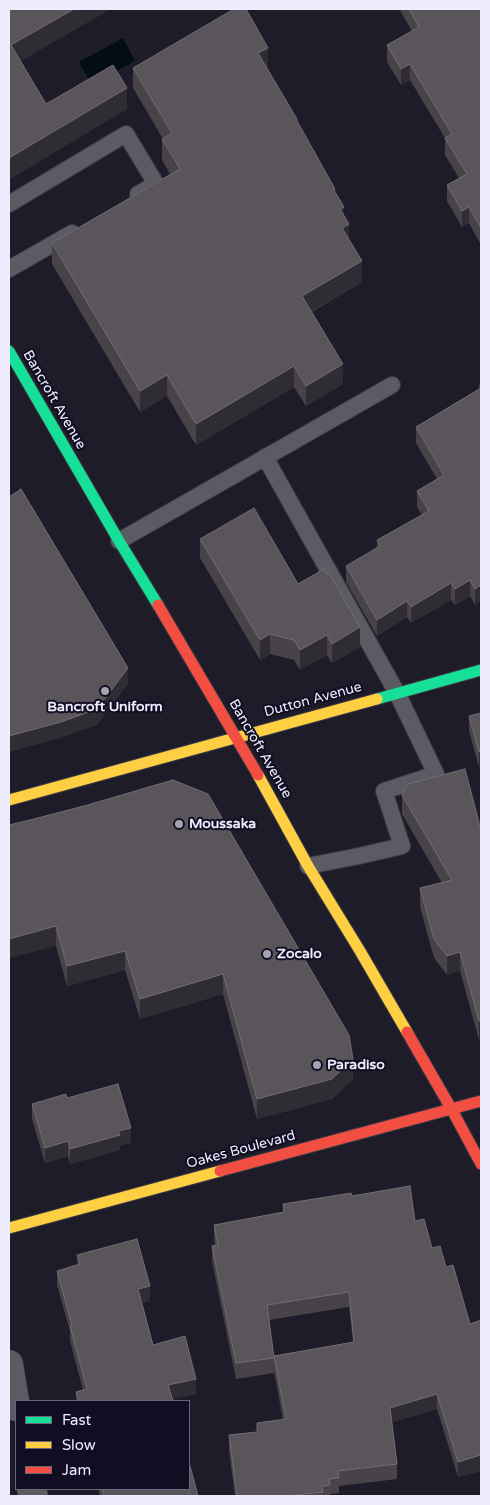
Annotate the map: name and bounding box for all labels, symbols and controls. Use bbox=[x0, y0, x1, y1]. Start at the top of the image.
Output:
street label: Bancroft Avenue bbox=[19, 348, 89, 452]
street label: Dutton Avenue bbox=[262, 679, 364, 721]
marker: Bancroft Uniform bbox=[99, 685, 111, 697]
street label: Bancroft Avenue bbox=[225, 697, 295, 801]
place label: Bancroft Uniform bbox=[47, 699, 163, 715]
place label: Moussaka bbox=[189, 816, 256, 832]
marker: Moussaka bbox=[173, 818, 185, 830]
place label: Zocalo bbox=[277, 946, 322, 962]
marker: Zocalo bbox=[261, 948, 273, 960]
place label: Paradiso bbox=[327, 1057, 385, 1073]
marker: Paradiso bbox=[311, 1059, 323, 1071]
street label: Oakes Boulevard bbox=[185, 1127, 297, 1173]
legend bbox=[15, 1400, 190, 1490]
text: Fast bbox=[62, 1411, 91, 1429]
text: Slow bbox=[62, 1436, 96, 1454]
text: Jam bbox=[62, 1461, 91, 1479]

